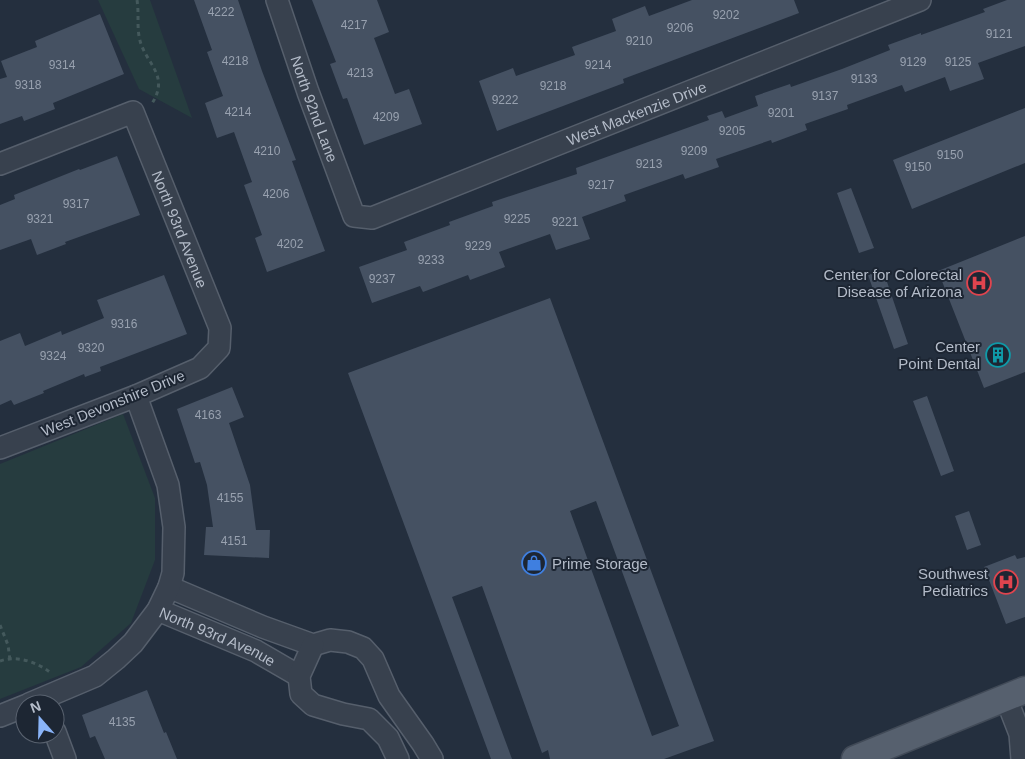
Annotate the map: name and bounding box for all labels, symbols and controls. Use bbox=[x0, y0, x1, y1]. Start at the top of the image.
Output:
house number: 4222 bbox=[208, 5, 235, 19]
house number: 9202 bbox=[713, 8, 740, 22]
house number: 4217 bbox=[341, 18, 368, 32]
house number: 9206 bbox=[667, 21, 694, 35]
house number: 9121 bbox=[986, 27, 1013, 41]
house number: 9210 bbox=[626, 34, 653, 48]
street label: North 92nd Lane bbox=[288, 53, 342, 164]
house number: 4218 bbox=[222, 54, 249, 68]
house number: 9129 bbox=[900, 55, 927, 69]
house number: 9125 bbox=[945, 55, 972, 69]
house number: 9314 bbox=[49, 58, 76, 72]
house number: 9214 bbox=[585, 58, 612, 72]
house number: 4213 bbox=[347, 66, 374, 80]
house number: 9133 bbox=[851, 72, 878, 86]
street label: West Mackenzie Drive bbox=[564, 77, 709, 148]
house number: 9318 bbox=[15, 78, 42, 92]
house number: 9218 bbox=[540, 79, 567, 93]
house number: 9137 bbox=[812, 89, 839, 103]
house number: 9222 bbox=[492, 93, 519, 107]
house number: 4214 bbox=[225, 105, 252, 119]
house number: 9201 bbox=[768, 106, 795, 120]
house number: 4209 bbox=[373, 110, 400, 124]
house number: 9205 bbox=[719, 124, 746, 138]
house number: 4210 bbox=[254, 144, 281, 158]
house number: 9209 bbox=[681, 144, 708, 158]
house number: 9150 bbox=[937, 148, 964, 162]
house number: 9213 bbox=[636, 157, 663, 171]
house number: 9150 bbox=[905, 160, 932, 174]
street label: North 93rd Avenue bbox=[149, 168, 211, 290]
house number: 9217 bbox=[588, 178, 615, 192]
house number: 4206 bbox=[263, 187, 290, 201]
house number: 9317 bbox=[63, 197, 90, 211]
house number: 9321 bbox=[27, 212, 54, 226]
house number: 9225 bbox=[504, 212, 531, 226]
house number: 9221 bbox=[552, 215, 579, 229]
house number: 4202 bbox=[277, 237, 304, 251]
house number: 9229 bbox=[465, 239, 492, 253]
house number: 9233 bbox=[418, 253, 445, 267]
place label: Center for Colorectal Disease of Arizona bbox=[824, 266, 963, 300]
hospital icon: Center for Colorectal Disease of Arizona bbox=[966, 270, 992, 296]
house number: 9237 bbox=[369, 272, 396, 286]
house number: 9316 bbox=[111, 317, 138, 331]
place label: Center Point Dental bbox=[898, 338, 980, 372]
house number: 9320 bbox=[78, 341, 105, 355]
building icon: Center Point Dental bbox=[985, 342, 1011, 368]
house number: 9324 bbox=[40, 349, 67, 363]
street label: West Devonshire Drive bbox=[39, 366, 187, 440]
house number: 4163 bbox=[195, 408, 222, 422]
house number: 4155 bbox=[217, 491, 244, 505]
house number: 4151 bbox=[221, 534, 248, 548]
shop icon: Prime Storage bbox=[521, 550, 547, 576]
place label: Prime Storage bbox=[552, 555, 648, 572]
place label: Southwest Pediatrics bbox=[918, 565, 989, 599]
hospital icon: Southwest Pediatrics bbox=[993, 569, 1019, 595]
street label: North 93rd Avenue bbox=[157, 603, 279, 669]
north arrow bbox=[15, 694, 65, 744]
text: N bbox=[28, 698, 43, 716]
house number: 4135 bbox=[109, 715, 136, 729]

